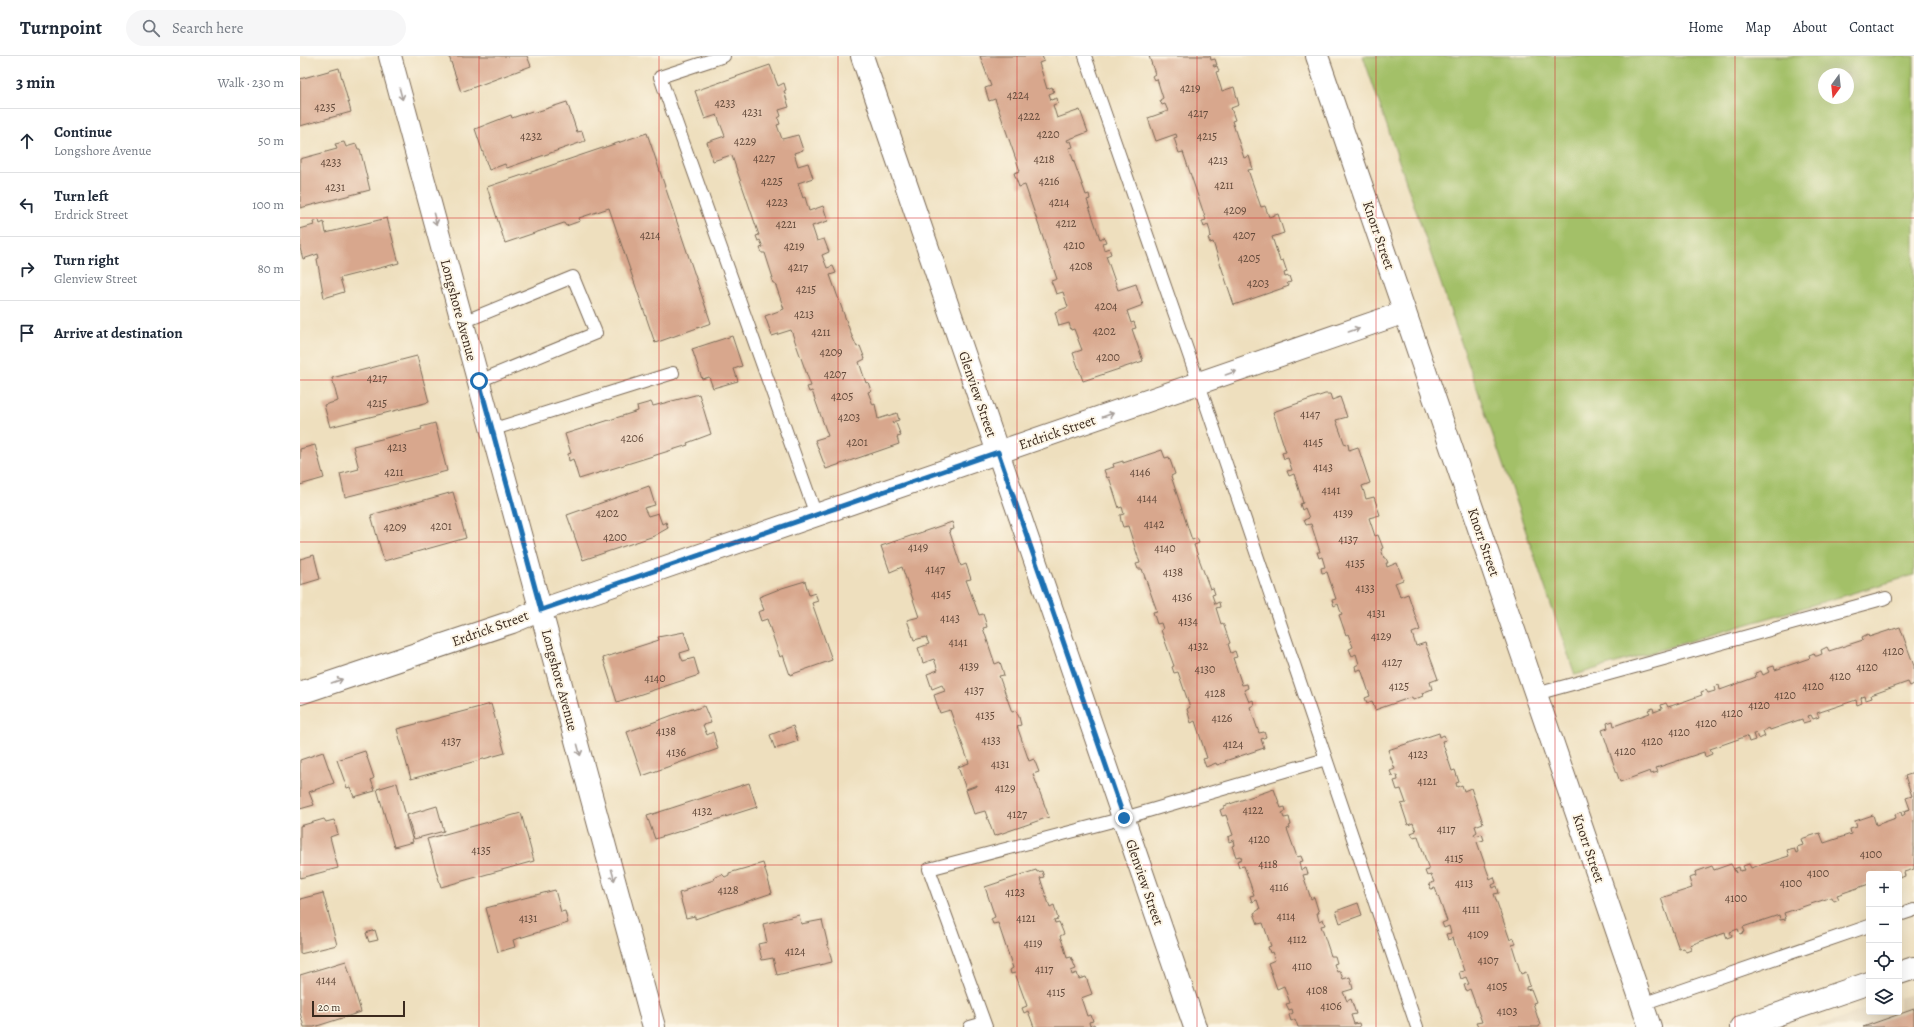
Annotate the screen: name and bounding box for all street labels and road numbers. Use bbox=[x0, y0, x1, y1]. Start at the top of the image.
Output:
street label: Knorr Street bbox=[1358, 198, 1399, 272]
street label: Longshore Avenue bbox=[436, 257, 481, 363]
street label: Glenview Street bbox=[954, 349, 1001, 440]
street label: Erdrick Street bbox=[1016, 410, 1098, 454]
street label: Knorr Street bbox=[1463, 505, 1504, 579]
street label: Erdrick Street bbox=[449, 606, 531, 651]
street label: Longshore Avenue bbox=[537, 627, 582, 733]
street label: Knorr Street bbox=[1568, 811, 1609, 885]
street label: Glenview Street bbox=[1121, 837, 1168, 928]

